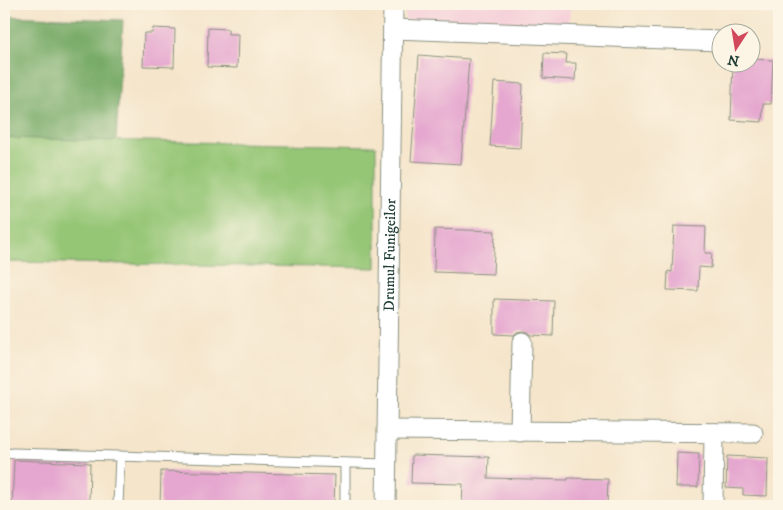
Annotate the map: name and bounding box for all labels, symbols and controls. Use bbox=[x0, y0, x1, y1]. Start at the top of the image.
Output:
north arrow bbox=[710, 22, 760, 72]
text: N bbox=[726, 50, 741, 70]
street label: Drumul Funigeilor bbox=[380, 198, 400, 312]

